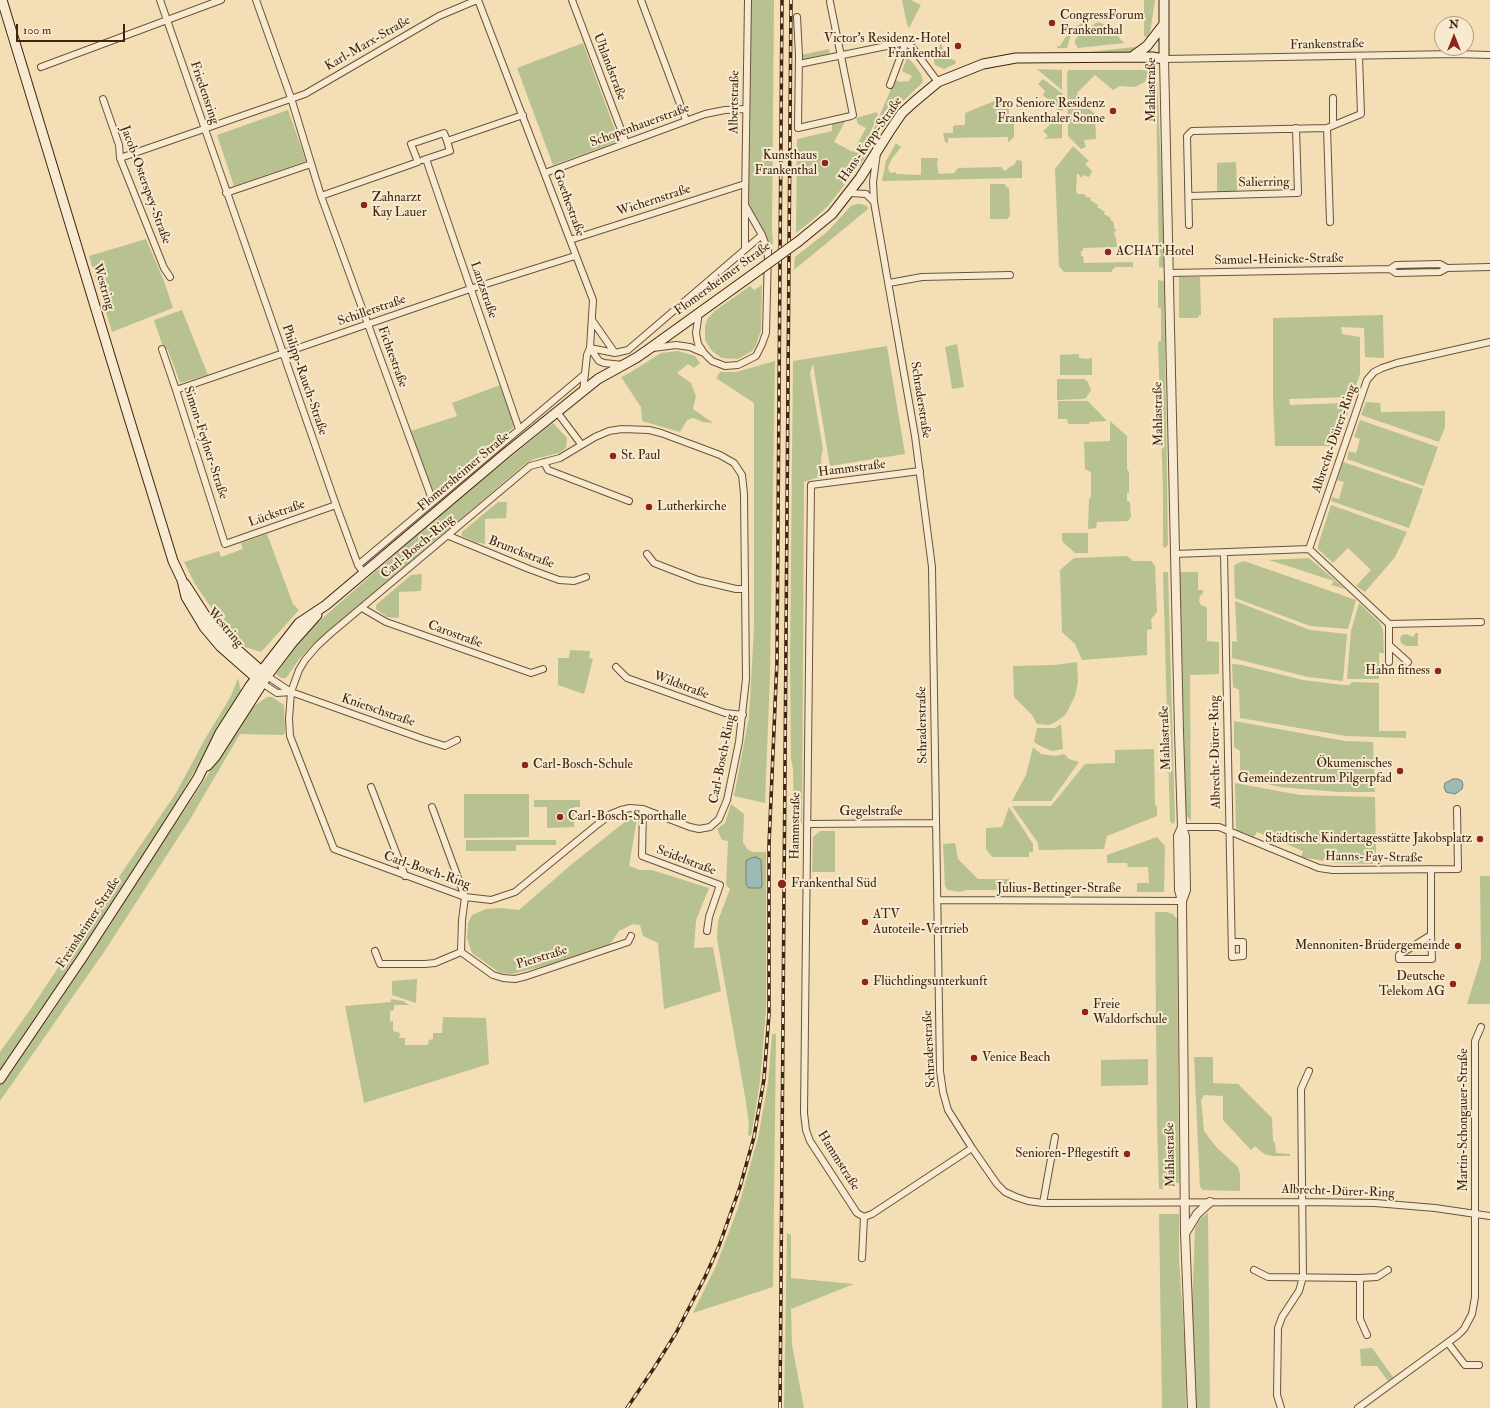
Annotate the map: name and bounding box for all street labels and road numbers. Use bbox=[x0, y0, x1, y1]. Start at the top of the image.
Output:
street label: Karl-Marx-Straße bbox=[322, 13, 414, 75]
street label: Uhlandstraße bbox=[589, 31, 629, 103]
street label: Frankenstraße bbox=[1290, 37, 1364, 53]
street label: Mahlastraße bbox=[1144, 58, 1160, 122]
street label: Friedensring bbox=[186, 59, 222, 127]
street label: Albertstraße bbox=[727, 70, 743, 134]
street label: Hans-Kopp-Straße bbox=[836, 94, 906, 186]
street label: Schopenhauerstraße bbox=[588, 101, 692, 151]
street label: Jacob-Osterspey-Straße bbox=[116, 124, 174, 246]
street label: Goethestraße bbox=[549, 167, 587, 239]
street label: Salierring bbox=[1238, 175, 1290, 191]
street label: Wichernstraße bbox=[615, 182, 693, 220]
street label: Flomersheimer Straße bbox=[672, 239, 774, 319]
street label: Samuel-Heinicke-Straße bbox=[1214, 251, 1344, 269]
street label: Lanzstraße bbox=[466, 260, 500, 320]
street label: Westring bbox=[89, 262, 117, 312]
street label: Schillerstraße bbox=[336, 292, 408, 330]
street label: Philipp-Rauch-Straße bbox=[278, 322, 330, 438]
street label: Fichtestraße bbox=[374, 324, 410, 390]
street label: Schraderstraße bbox=[906, 361, 934, 439]
street label: Mahlastraße bbox=[1151, 382, 1167, 446]
street label: Albrecht-Dürer-Ring bbox=[1309, 383, 1361, 495]
street label: Simon-Feylner-Straße bbox=[179, 385, 231, 501]
street label: Flomersheimer Straße bbox=[415, 429, 513, 515]
street label: Hammstraße bbox=[818, 457, 886, 481]
street label: Lückstraße bbox=[247, 497, 307, 531]
street label: Carl-Bosch-Ring bbox=[378, 512, 458, 582]
street label: Brunckstraße bbox=[486, 533, 556, 573]
street label: Westring bbox=[204, 605, 246, 651]
street label: Carostraße bbox=[425, 618, 485, 652]
street label: Wildstraße bbox=[651, 669, 711, 703]
street label: Schraderstraße bbox=[915, 686, 931, 764]
street label: Knietschstraße bbox=[339, 691, 417, 731]
street label: Albrecht-Dürer-Ring bbox=[1207, 695, 1225, 809]
street label: Mahlastraße bbox=[1157, 705, 1175, 771]
street label: Carl-Bosch-Ring bbox=[707, 713, 739, 805]
street label: Hammstraße bbox=[788, 792, 804, 860]
street label: Gegelstraße bbox=[840, 804, 902, 820]
street label: Seidelstraße bbox=[654, 843, 718, 879]
street label: Carl-Bosch-Ring bbox=[381, 849, 473, 893]
street label: Hanns-Fay-Straße bbox=[1325, 849, 1423, 867]
street label: Freinsheimer Straße bbox=[54, 875, 124, 971]
street label: Julius-Bettinger-Straße bbox=[997, 881, 1121, 897]
street label: Pierstraße bbox=[515, 943, 569, 973]
street label: Schraderstraße bbox=[920, 1010, 940, 1088]
street label: Martin-Schongauer-Straße bbox=[1456, 1048, 1472, 1192]
street label: Mahlastraße bbox=[1163, 1123, 1179, 1187]
street label: Hammstraße bbox=[814, 1128, 862, 1194]
street label: Albrecht-Dürer-Ring bbox=[1281, 1182, 1395, 1202]

